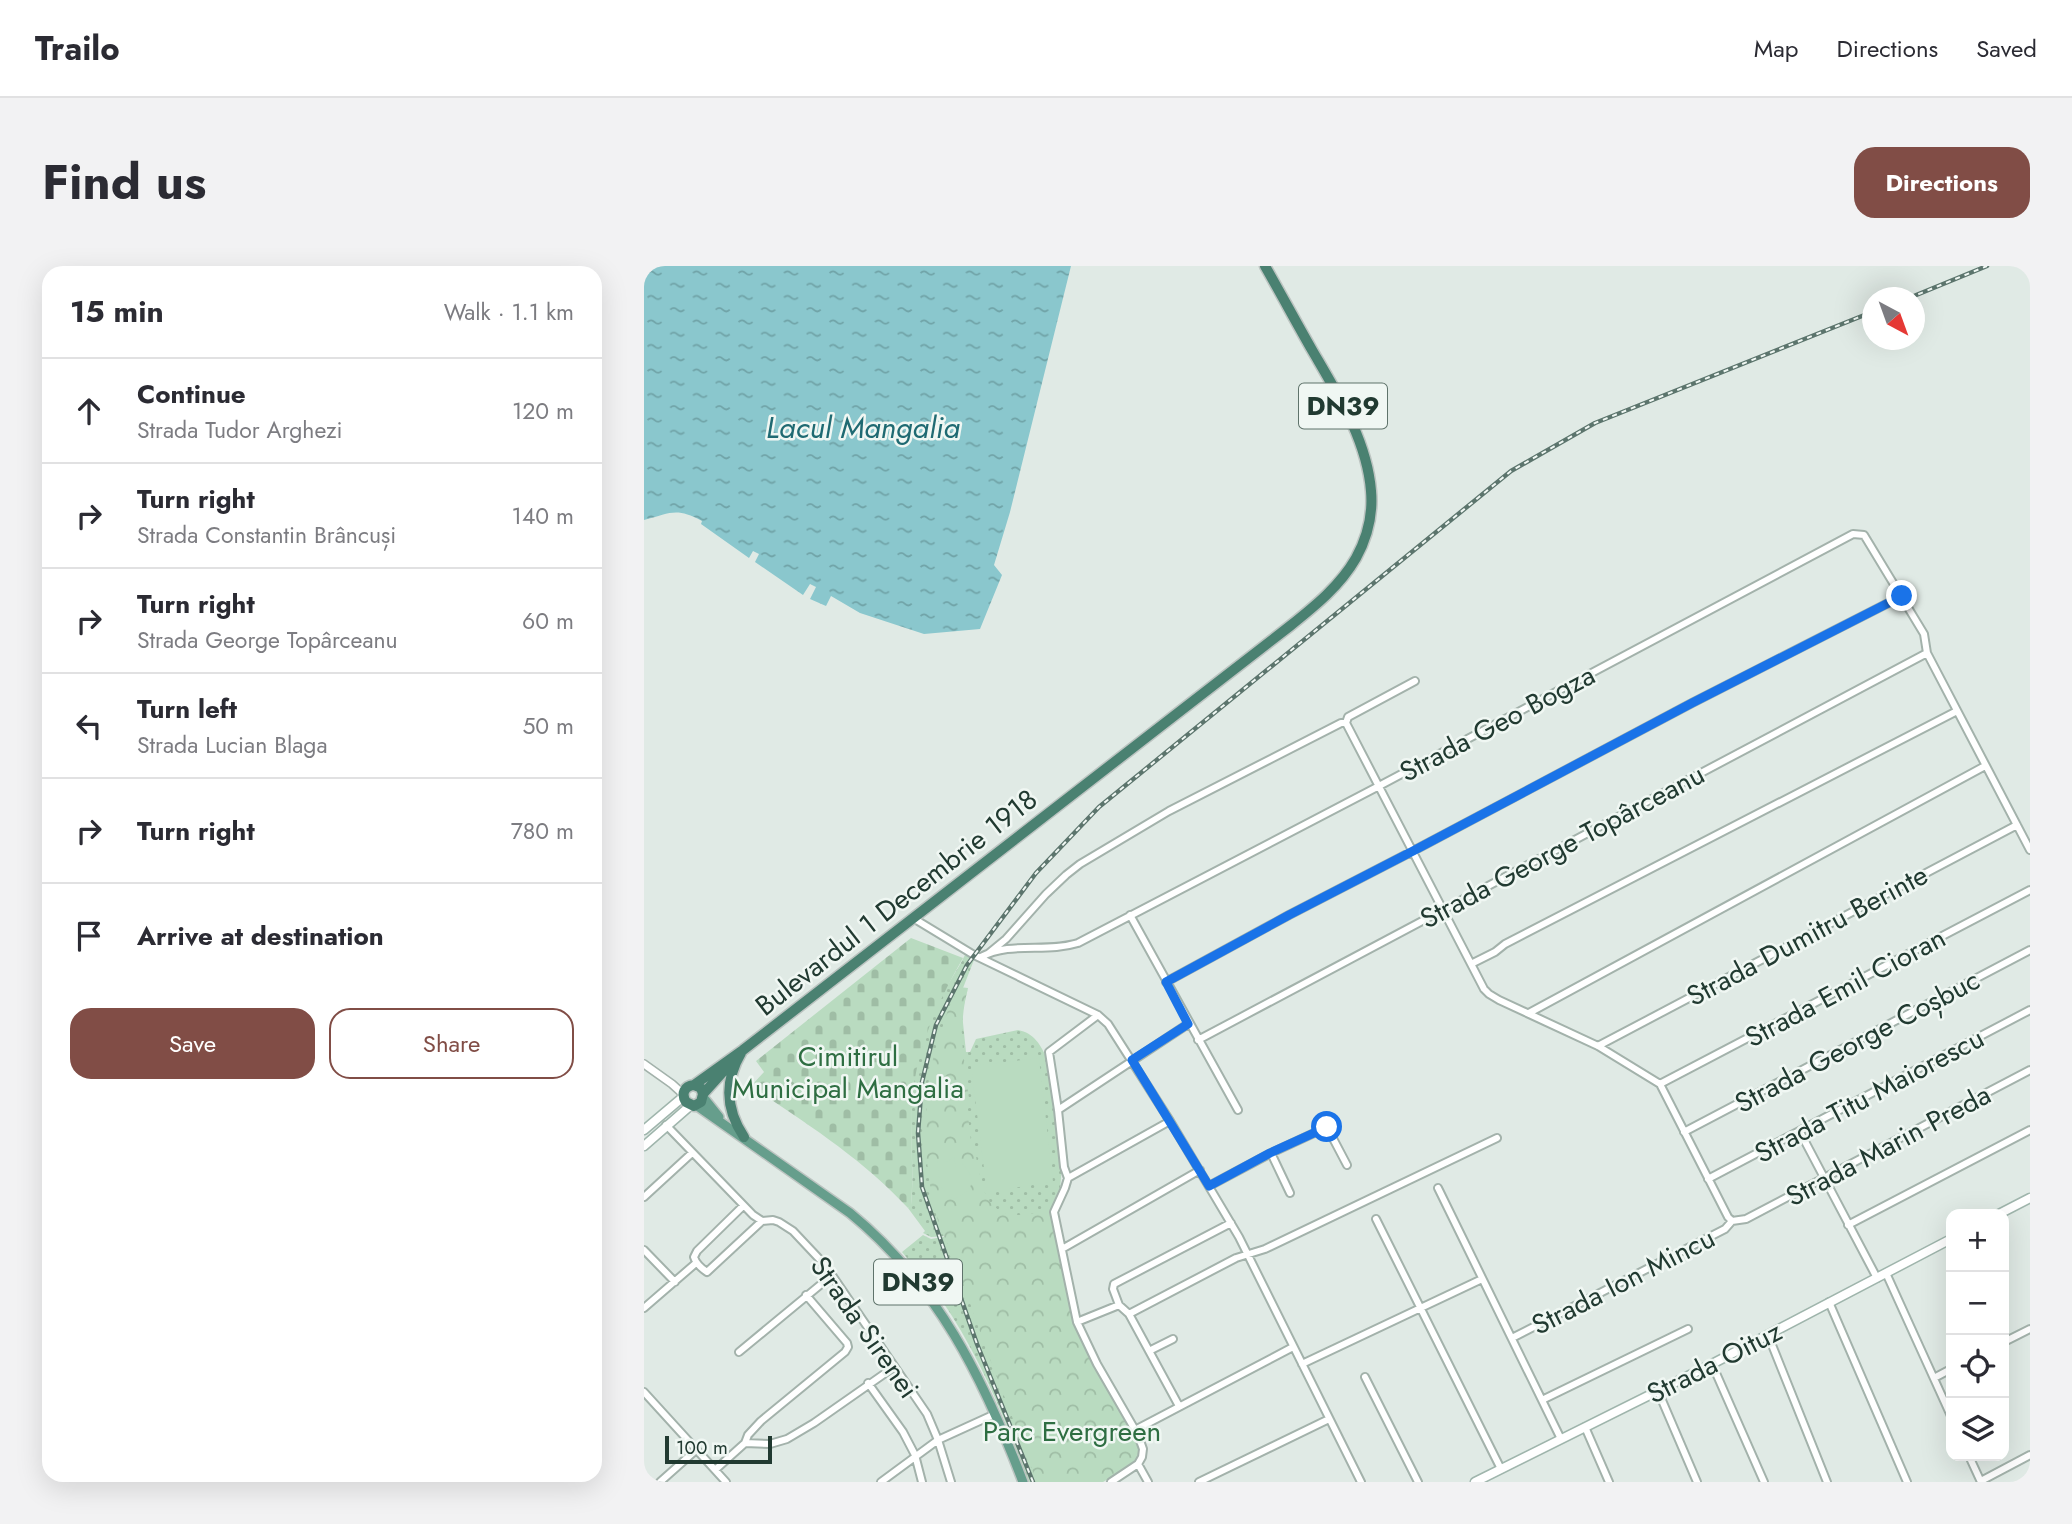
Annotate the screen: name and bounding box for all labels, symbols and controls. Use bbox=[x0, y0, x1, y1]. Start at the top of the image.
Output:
text: Trailo bbox=[35, 25, 120, 72]
text: Map bbox=[1754, 31, 1799, 66]
text: Directions bbox=[1837, 31, 1938, 66]
text: Saved bbox=[1976, 31, 2037, 66]
text: Find us bbox=[42, 147, 206, 217]
button: Directions bbox=[1854, 147, 2030, 218]
north arrow bbox=[1862, 287, 1925, 350]
text: 15 min bbox=[70, 290, 164, 333]
text: Walk · 1.1 km bbox=[444, 295, 574, 329]
text: Continue bbox=[137, 375, 246, 413]
road number: DN39 bbox=[1299, 384, 1387, 428]
icon: ahead bbox=[70, 392, 108, 430]
text: 120 m bbox=[512, 394, 574, 428]
water label: Lacul Mangalia bbox=[766, 406, 960, 449]
text: Strada Tudor Arghezi bbox=[137, 413, 343, 447]
text: Turn right bbox=[137, 480, 255, 518]
icon: right bbox=[70, 497, 108, 535]
text: 140 m bbox=[512, 499, 574, 533]
text: Strada Constantin Brâncuși bbox=[137, 518, 396, 552]
route end bbox=[1886, 580, 1917, 611]
text: Turn right bbox=[137, 585, 255, 623]
icon: right bbox=[70, 602, 108, 640]
text: 60 m bbox=[522, 604, 574, 638]
text: Strada George Topârceanu bbox=[137, 623, 398, 657]
street label: Strada Geo Bogza bbox=[1392, 655, 1602, 792]
text: Turn left bbox=[137, 690, 237, 728]
icon: left bbox=[70, 707, 108, 745]
text: 50 m bbox=[522, 709, 574, 743]
text: Strada Lucian Blaga bbox=[137, 728, 328, 762]
street label: Strada George Topârceanu bbox=[1413, 754, 1712, 939]
street label: Bulevardul 1 Decembrie 1918 bbox=[747, 779, 1046, 1026]
icon: right bbox=[70, 812, 108, 850]
text: Turn right bbox=[137, 812, 255, 850]
text: 780 m bbox=[511, 814, 574, 848]
street label: Strada Dumitru Berinte bbox=[1679, 854, 1935, 1016]
icon: arrive bbox=[70, 917, 108, 955]
text: Arrive at destination bbox=[137, 917, 384, 955]
street label: Strada Emil Cioran bbox=[1738, 917, 1953, 1058]
street label: Strada George Coșbuc bbox=[1727, 959, 1987, 1123]
button: Save bbox=[70, 1008, 315, 1079]
button: Share bbox=[329, 1008, 574, 1079]
street label: Strada Titu Maiorescu bbox=[1747, 1018, 1991, 1173]
park label: Cimitirul Municipal Mangalia bbox=[732, 1036, 964, 1109]
street label: Strada Marin Preda bbox=[1778, 1074, 1998, 1217]
route start bbox=[1311, 1111, 1342, 1142]
map controls bbox=[1946, 1209, 2009, 1461]
button: + bbox=[1946, 1209, 2009, 1272]
street label: Strada Ion Mincu bbox=[1524, 1218, 1722, 1345]
street label: Strada Sirenei bbox=[800, 1248, 929, 1407]
road number: DN39 bbox=[874, 1259, 962, 1304]
button: − bbox=[1946, 1272, 2009, 1335]
street label: Strada Oituz bbox=[1640, 1311, 1789, 1414]
button: locate bbox=[1946, 1335, 2009, 1398]
button: layers bbox=[1946, 1398, 2009, 1461]
park label: Parc Evergreen bbox=[983, 1411, 1161, 1452]
scale bar bbox=[665, 1433, 772, 1465]
text: 100 m bbox=[676, 1434, 728, 1461]

